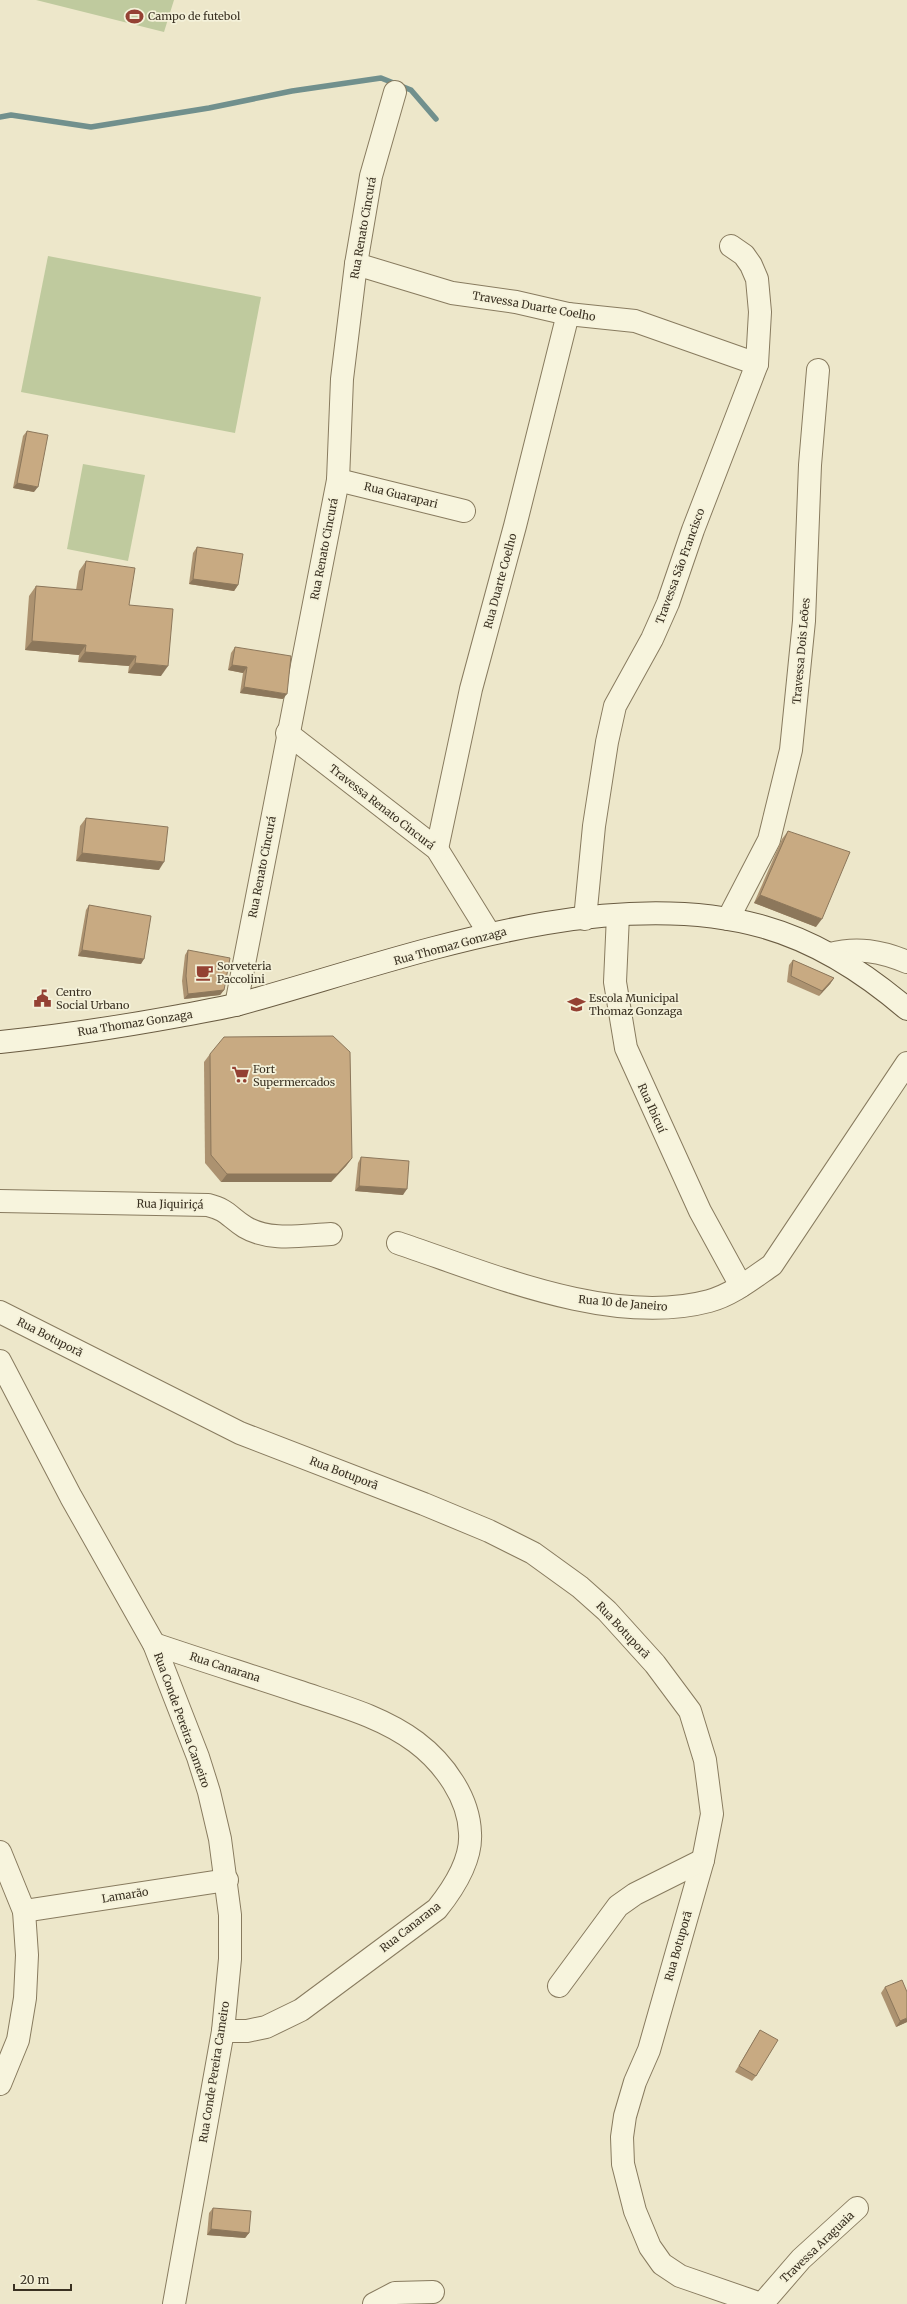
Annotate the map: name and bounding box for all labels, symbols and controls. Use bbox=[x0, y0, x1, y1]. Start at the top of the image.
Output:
sports icon: Campo de futebol bbox=[125, 6, 145, 26]
place label: Campo de futebol bbox=[148, 9, 241, 23]
street label: Rua Renato Cincurá bbox=[347, 176, 379, 280]
street label: Travessa Duarte Coelho bbox=[471, 288, 597, 324]
street label: Rua Guarapari bbox=[363, 479, 440, 511]
street label: Rua Renato Cincurá bbox=[307, 497, 341, 601]
street label: Travessa São Francisco bbox=[653, 506, 708, 626]
street label: Rua Duarte Coelho bbox=[481, 531, 520, 630]
street label: Travessa Dois Leões bbox=[789, 597, 813, 705]
street label: Travessa Renato Cincurá bbox=[326, 761, 438, 853]
street label: Rua Renato Cincurá bbox=[245, 815, 279, 919]
street label: Rua Thomaz Gonzaga bbox=[392, 924, 508, 968]
place label: Sorveteria Paccolini bbox=[217, 959, 271, 986]
cafe icon: Sorveteria Paccolini bbox=[194, 962, 214, 982]
place label: Centro Social Urbano bbox=[56, 985, 130, 1012]
public building icon: Centro Social Urbano bbox=[33, 988, 53, 1008]
place label: Escola Municipal Thomaz Gonzaga bbox=[589, 991, 682, 1018]
school or university icon: Escola Municipal Thomaz Gonzaga bbox=[566, 994, 586, 1014]
street label: Rua Thomaz Gonzaga bbox=[77, 1007, 194, 1039]
place label: Fort Supermercados bbox=[253, 1062, 335, 1089]
supermarket icon: Fort Supermercados bbox=[230, 1065, 250, 1085]
street label: Rua Ibicuí bbox=[635, 1081, 669, 1135]
street label: Rua Jiquiriçá bbox=[136, 1196, 204, 1212]
street label: Rua 10 de Janeiro bbox=[578, 1292, 669, 1314]
street label: Rua Botuporã bbox=[15, 1314, 85, 1360]
street label: Rua Botuporã bbox=[308, 1454, 380, 1493]
street label: Rua Botuporã bbox=[593, 1599, 653, 1661]
street label: Rua Canarana bbox=[188, 1649, 262, 1685]
street label: Rua Conde Pereira Cameiro bbox=[151, 1650, 213, 1790]
street label: Lamarão bbox=[101, 1884, 150, 1906]
street label: Rua Canarana bbox=[377, 1899, 443, 1955]
street label: Rua Botuporã bbox=[661, 1909, 695, 1983]
street label: Rua Conde Pereira Cameiro bbox=[196, 2000, 232, 2144]
street label: Travessa Araguaia bbox=[777, 2208, 857, 2286]
scale bar bbox=[14, 2266, 71, 2292]
text: 20 m bbox=[20, 2272, 49, 2287]

